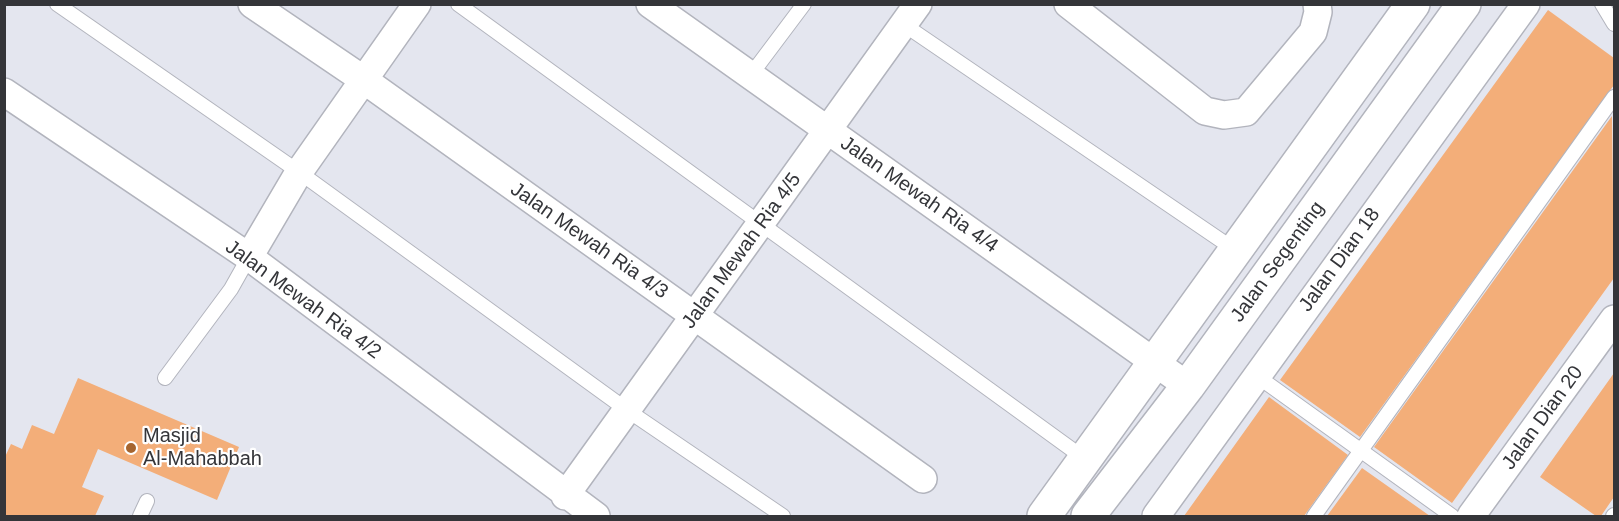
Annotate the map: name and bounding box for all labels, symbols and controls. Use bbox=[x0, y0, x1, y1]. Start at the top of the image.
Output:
street label: Jalan Mewah Ria 4/4 bbox=[836, 132, 1002, 258]
street label: Jalan Mewah Ria 4/5 bbox=[677, 168, 807, 334]
street label: Jalan Mewah Ria 4/3 bbox=[506, 178, 672, 304]
street label: Jalan Segenting bbox=[1226, 197, 1330, 327]
street label: Jalan Dian 18 bbox=[1294, 203, 1386, 317]
street label: Jalan Mewah Ria 4/2 bbox=[220, 235, 386, 365]
street label: Jalan Dian 20 bbox=[1497, 361, 1589, 475]
place label: Masjid Al-Mahabbah bbox=[143, 424, 262, 471]
marker: Masjid Al-Mahabbah bbox=[124, 441, 138, 455]

